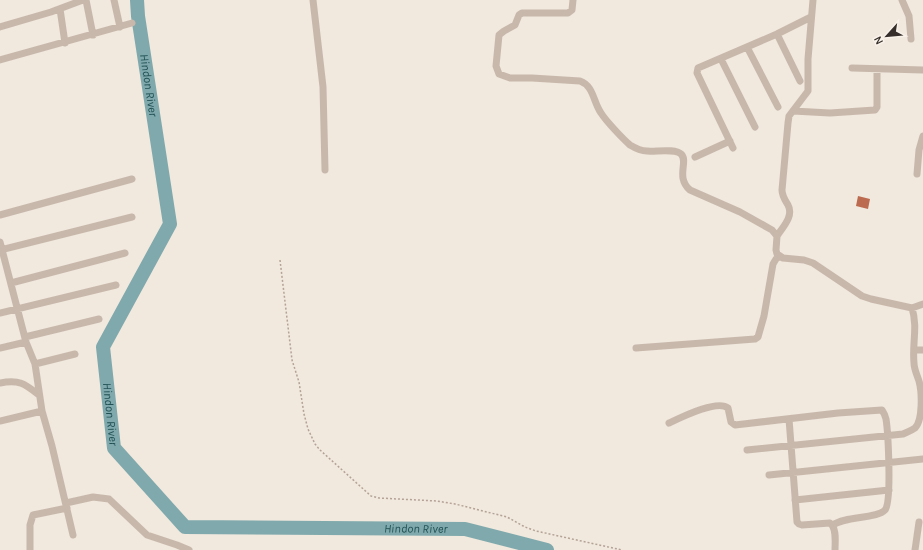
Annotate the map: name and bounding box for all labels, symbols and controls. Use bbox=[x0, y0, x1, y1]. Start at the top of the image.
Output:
north arrow bbox=[867, 16, 907, 56]
text: N bbox=[871, 34, 886, 47]
water label: Hindon River bbox=[137, 53, 161, 118]
water label: Hindon River bbox=[100, 382, 121, 447]
water label: Hindon River bbox=[384, 521, 448, 536]

